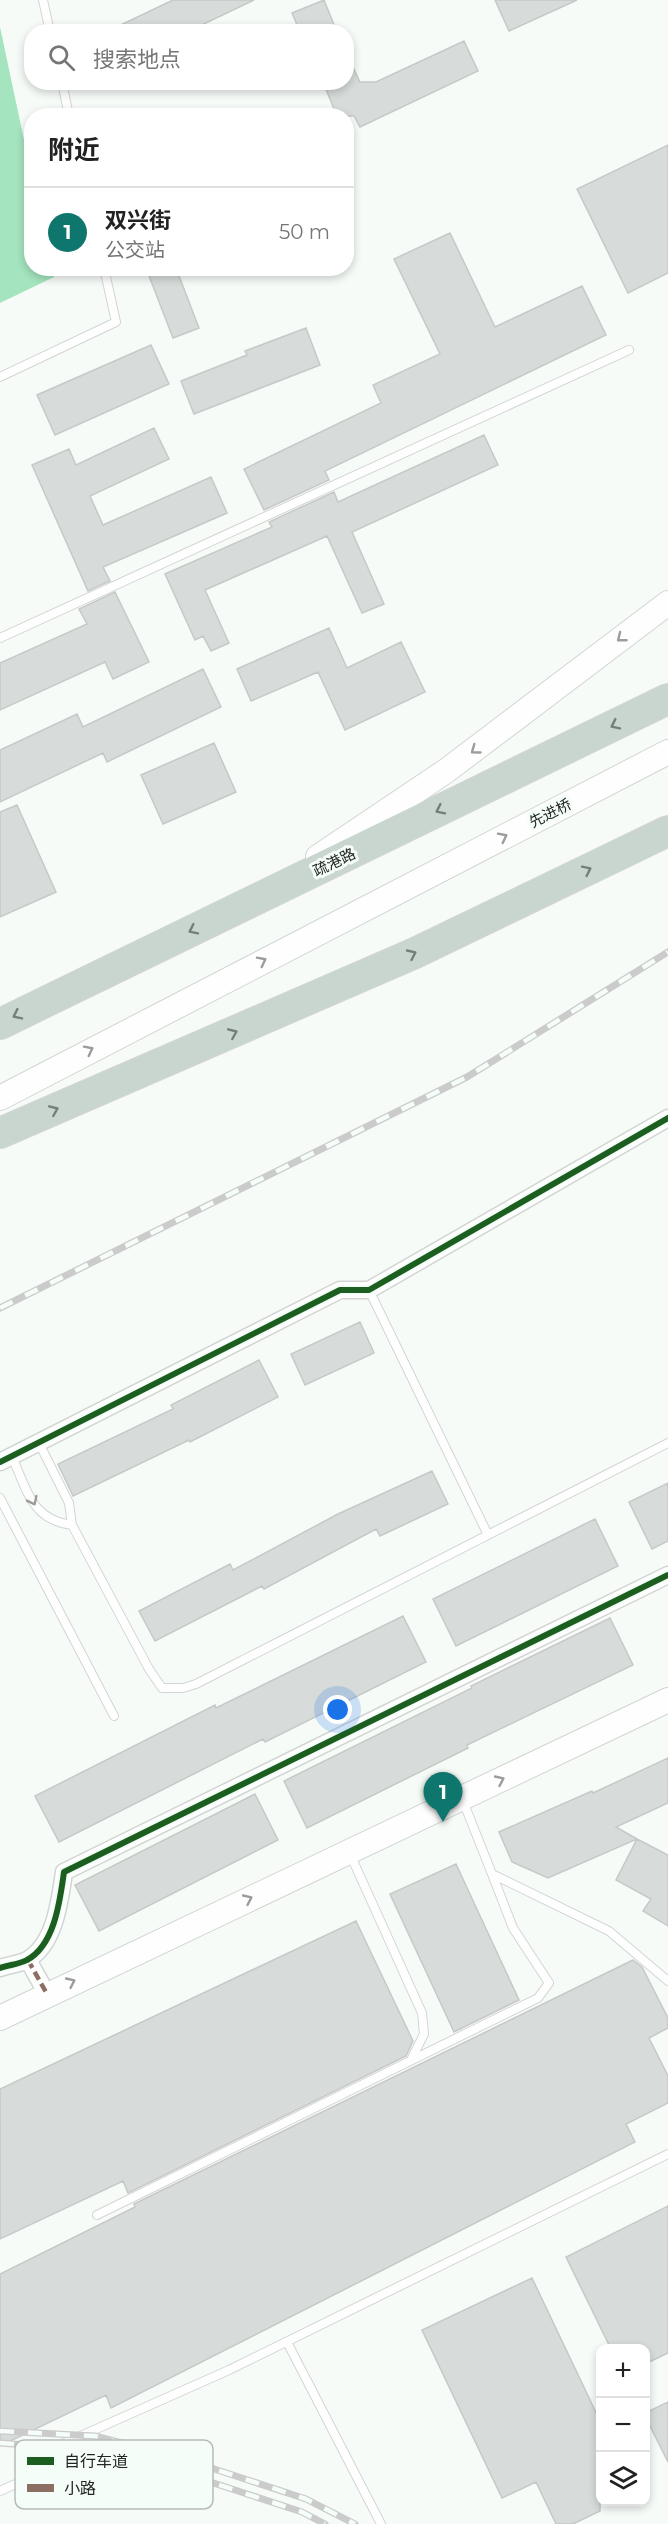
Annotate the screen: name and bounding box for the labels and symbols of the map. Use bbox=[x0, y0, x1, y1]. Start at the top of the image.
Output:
one-way arrow bbox=[617, 631, 628, 642]
one-way arrow bbox=[611, 717, 622, 729]
one-way arrow bbox=[471, 743, 482, 754]
street label: 先进桥 bbox=[526, 794, 574, 832]
one-way arrow bbox=[436, 803, 446, 814]
one-way arrow bbox=[497, 833, 508, 844]
street label: 疏港路 bbox=[310, 844, 358, 880]
one-way arrow bbox=[581, 865, 592, 877]
one-way arrow bbox=[188, 923, 199, 935]
one-way arrow bbox=[405, 950, 416, 962]
one-way arrow bbox=[256, 957, 266, 968]
one-way arrow bbox=[13, 1008, 24, 1020]
one-way arrow bbox=[227, 1028, 238, 1040]
one-way arrow bbox=[82, 1046, 93, 1058]
one-way arrow bbox=[47, 1105, 58, 1117]
one-way arrow bbox=[25, 1494, 37, 1505]
your location bbox=[323, 1695, 352, 1724]
pin: 1 bbox=[424, 1772, 462, 1822]
one-way arrow bbox=[493, 1775, 504, 1787]
one-way arrow bbox=[241, 1895, 252, 1907]
one-way arrow bbox=[65, 1978, 76, 1990]
legend bbox=[15, 2440, 213, 2509]
text: 自行车道 bbox=[64, 2452, 128, 2471]
text: 小路 bbox=[64, 2479, 96, 2498]

